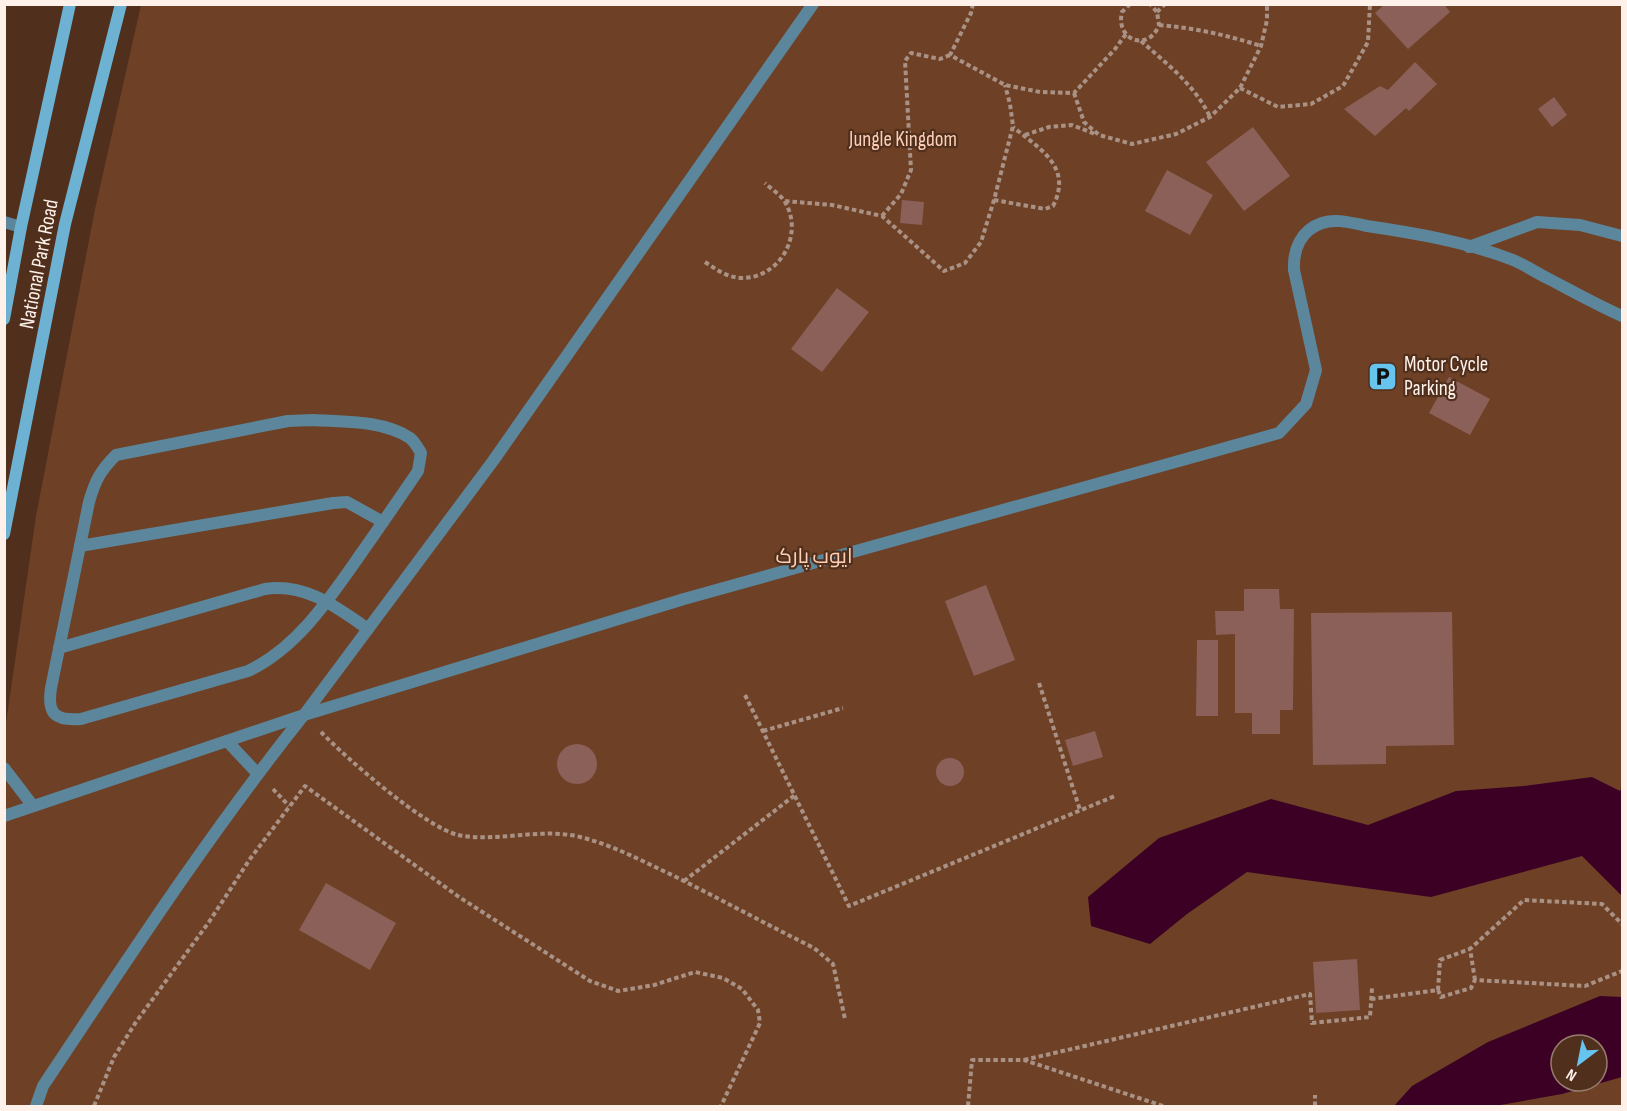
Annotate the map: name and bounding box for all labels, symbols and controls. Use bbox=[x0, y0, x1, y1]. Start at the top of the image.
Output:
park label: Jungle Kingdom bbox=[848, 127, 957, 152]
street label: National Park Road bbox=[14, 197, 64, 331]
place label: Motor Cycle Parking bbox=[1404, 352, 1488, 401]
parking icon: Motor Cycle Parking bbox=[1367, 360, 1399, 392]
park label: ایوب پارک bbox=[775, 544, 853, 570]
north arrow bbox=[1549, 1033, 1609, 1093]
text: N bbox=[1563, 1064, 1581, 1085]

